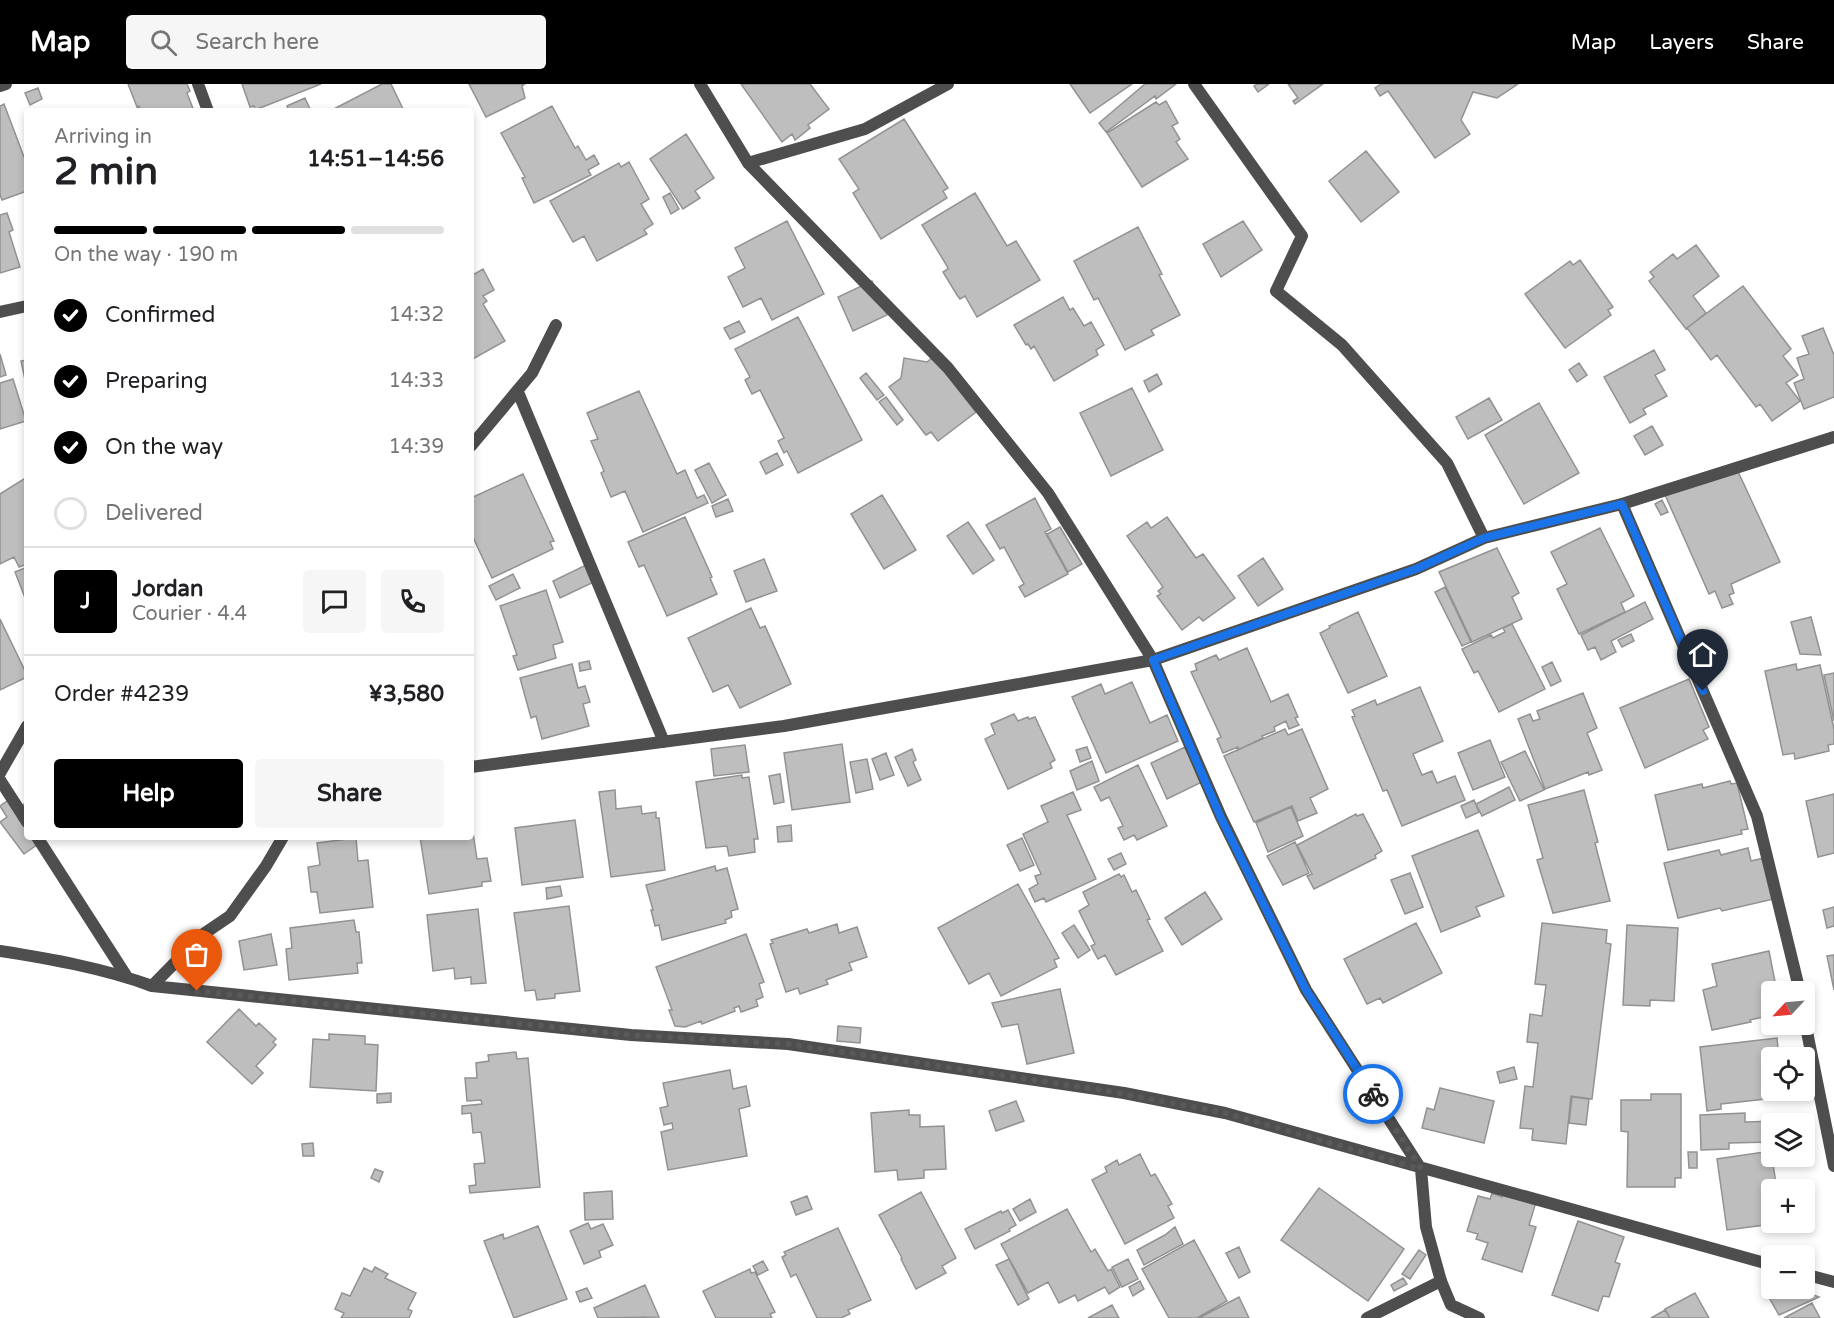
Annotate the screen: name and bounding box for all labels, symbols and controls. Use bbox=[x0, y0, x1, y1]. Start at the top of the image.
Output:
search box bbox=[126, 15, 546, 69]
text: Map bbox=[30, 25, 90, 59]
icon: search bbox=[147, 26, 180, 59]
text: Search here bbox=[195, 29, 319, 55]
text: Map bbox=[1571, 30, 1616, 55]
text: Layers bbox=[1649, 30, 1714, 55]
text: Share bbox=[1747, 30, 1804, 55]
text: Arriving in bbox=[54, 125, 152, 149]
text: 14:51–14:56 bbox=[307, 146, 444, 172]
text: 2 min bbox=[54, 148, 158, 195]
text: On the way · 190 m bbox=[54, 243, 238, 267]
icon: check bbox=[54, 299, 87, 332]
text: Confirmed bbox=[105, 302, 215, 328]
text: 14:32 bbox=[389, 303, 444, 327]
icon: check bbox=[54, 365, 87, 398]
text: Preparing bbox=[105, 368, 208, 394]
text: 14:33 bbox=[389, 369, 444, 393]
icon: check bbox=[54, 431, 87, 464]
text: On the way bbox=[105, 434, 223, 460]
text: 14:39 bbox=[389, 435, 444, 459]
text: Delivered bbox=[105, 500, 203, 526]
button: chat bbox=[303, 570, 366, 633]
button: phone bbox=[381, 570, 444, 633]
text: Jordan bbox=[132, 576, 203, 602]
text: J bbox=[80, 588, 91, 614]
text: Courier · 4.4 bbox=[132, 602, 247, 626]
pin bbox=[1677, 629, 1728, 691]
icon: home bbox=[1686, 638, 1719, 671]
text: Order #4239 bbox=[54, 681, 189, 707]
text: ¥3,580 bbox=[369, 681, 444, 707]
button: Help bbox=[54, 759, 243, 828]
button: Share bbox=[255, 759, 444, 828]
pin bbox=[171, 929, 222, 991]
icon: bag bbox=[180, 938, 213, 971]
north arrow bbox=[1761, 981, 1815, 1035]
map controls bbox=[1761, 981, 1815, 1299]
button: locate bbox=[1761, 1047, 1815, 1101]
courier bbox=[1343, 1064, 1403, 1124]
icon: bike bbox=[1357, 1078, 1390, 1111]
button: layers bbox=[1761, 1113, 1815, 1167]
button: + bbox=[1761, 1179, 1815, 1233]
button: − bbox=[1761, 1245, 1815, 1299]

